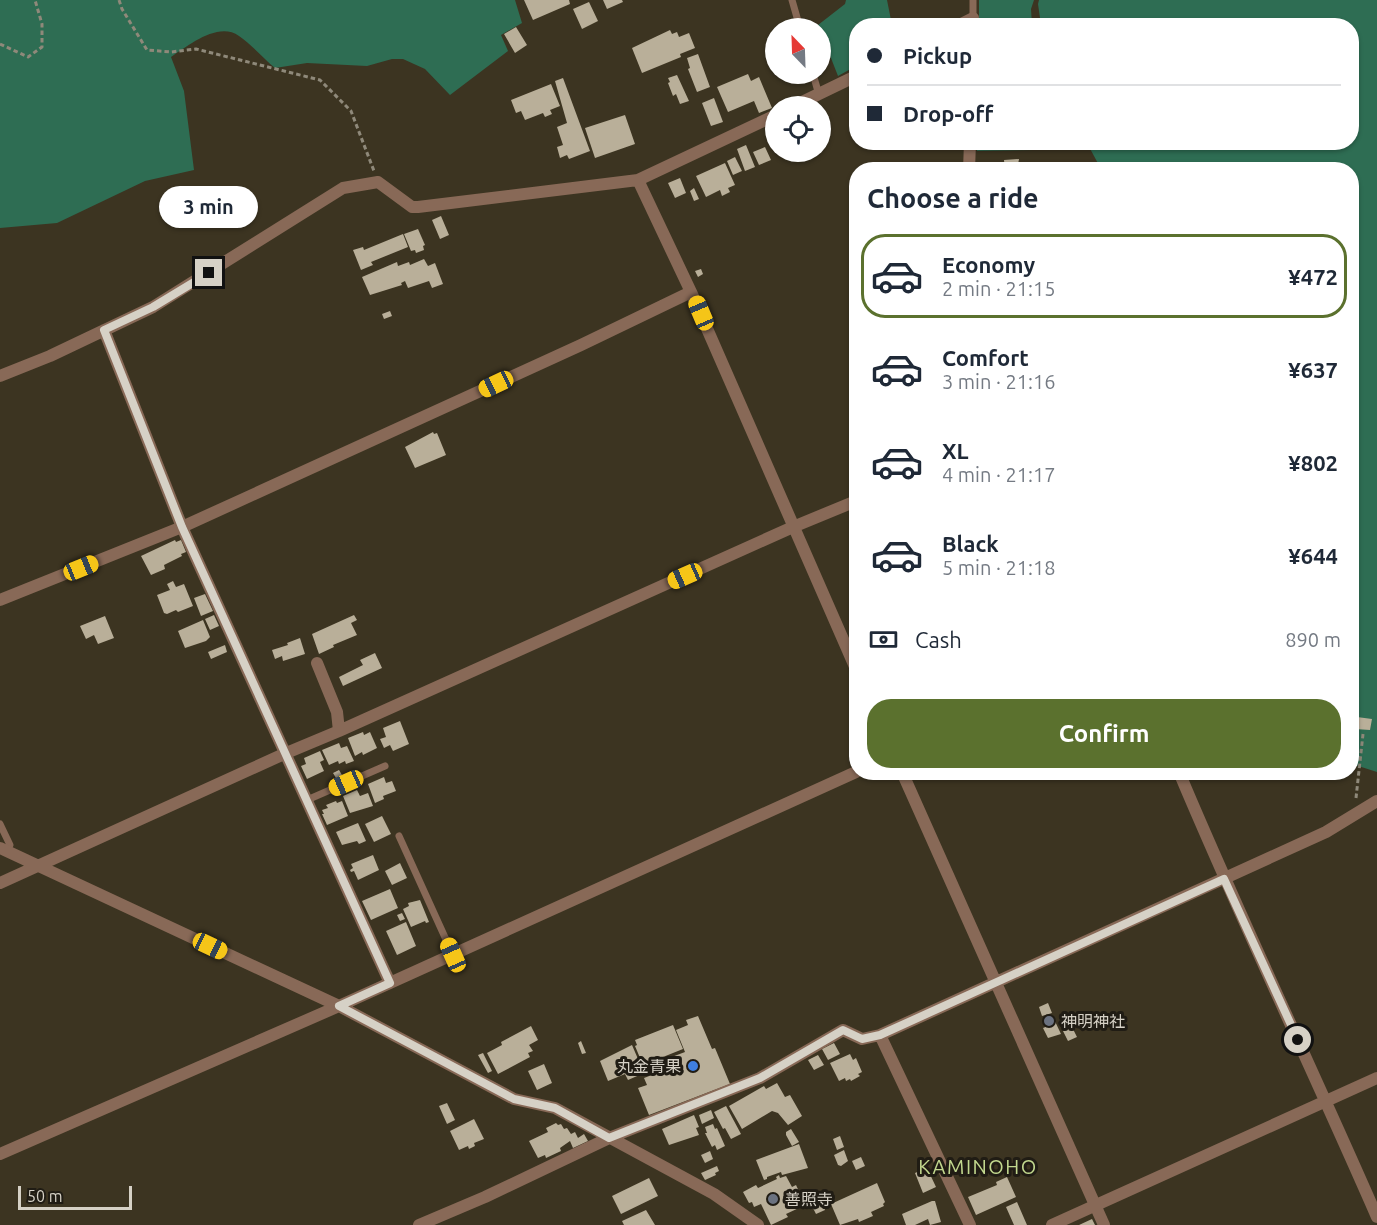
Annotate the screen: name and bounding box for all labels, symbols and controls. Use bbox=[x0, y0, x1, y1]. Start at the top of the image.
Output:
north arrow bbox=[765, 18, 831, 84]
map controls bbox=[765, 18, 831, 162]
text: Pickup bbox=[903, 43, 972, 68]
button: locate bbox=[765, 96, 831, 162]
text: Drop-off bbox=[903, 101, 993, 126]
text: Choose a ride bbox=[867, 183, 1039, 213]
callout: 3 min bbox=[160, 186, 258, 228]
text: 3 min bbox=[183, 195, 234, 218]
icon: car bbox=[870, 249, 924, 303]
text: Economy bbox=[942, 252, 1035, 277]
route end bbox=[195, 259, 222, 286]
text: ¥472 bbox=[1288, 264, 1338, 289]
text: 2 min · 21:15 bbox=[942, 277, 1056, 300]
car bbox=[686, 293, 716, 333]
icon: car bbox=[870, 342, 924, 396]
text: Comfort bbox=[942, 345, 1029, 370]
text: ¥637 bbox=[1288, 357, 1338, 382]
car bbox=[476, 368, 516, 400]
text: 3 min · 21:16 bbox=[942, 370, 1056, 393]
icon: car bbox=[870, 435, 924, 489]
text: XL bbox=[942, 438, 969, 463]
text: ¥802 bbox=[1288, 450, 1338, 475]
text: 4 min · 21:17 bbox=[942, 463, 1056, 486]
icon: car bbox=[870, 528, 924, 582]
text: Black bbox=[942, 531, 999, 556]
text: ¥644 bbox=[1288, 543, 1338, 568]
car bbox=[61, 553, 101, 583]
text: 5 min · 21:18 bbox=[942, 556, 1056, 579]
car bbox=[665, 560, 705, 592]
icon: cash bbox=[867, 623, 900, 656]
text: Cash bbox=[915, 627, 962, 652]
text: 890 m bbox=[1285, 628, 1341, 651]
button: Confirm bbox=[867, 699, 1341, 768]
car bbox=[326, 767, 366, 799]
car bbox=[190, 930, 230, 962]
car bbox=[437, 935, 469, 975]
place label: 神明神社 bbox=[1061, 1012, 1125, 1030]
marker: 神明神社 bbox=[1042, 1014, 1056, 1028]
route start bbox=[1284, 1026, 1311, 1053]
place label: 丸金青果 bbox=[617, 1057, 681, 1075]
marker: 丸金青果 bbox=[686, 1059, 700, 1073]
district label: KAMINOHO bbox=[918, 1155, 1038, 1178]
scale bar bbox=[18, 1183, 132, 1210]
text: 50 m bbox=[27, 1187, 63, 1205]
place label: 善照寺 bbox=[785, 1190, 833, 1208]
marker: 善照寺 bbox=[766, 1192, 780, 1206]

